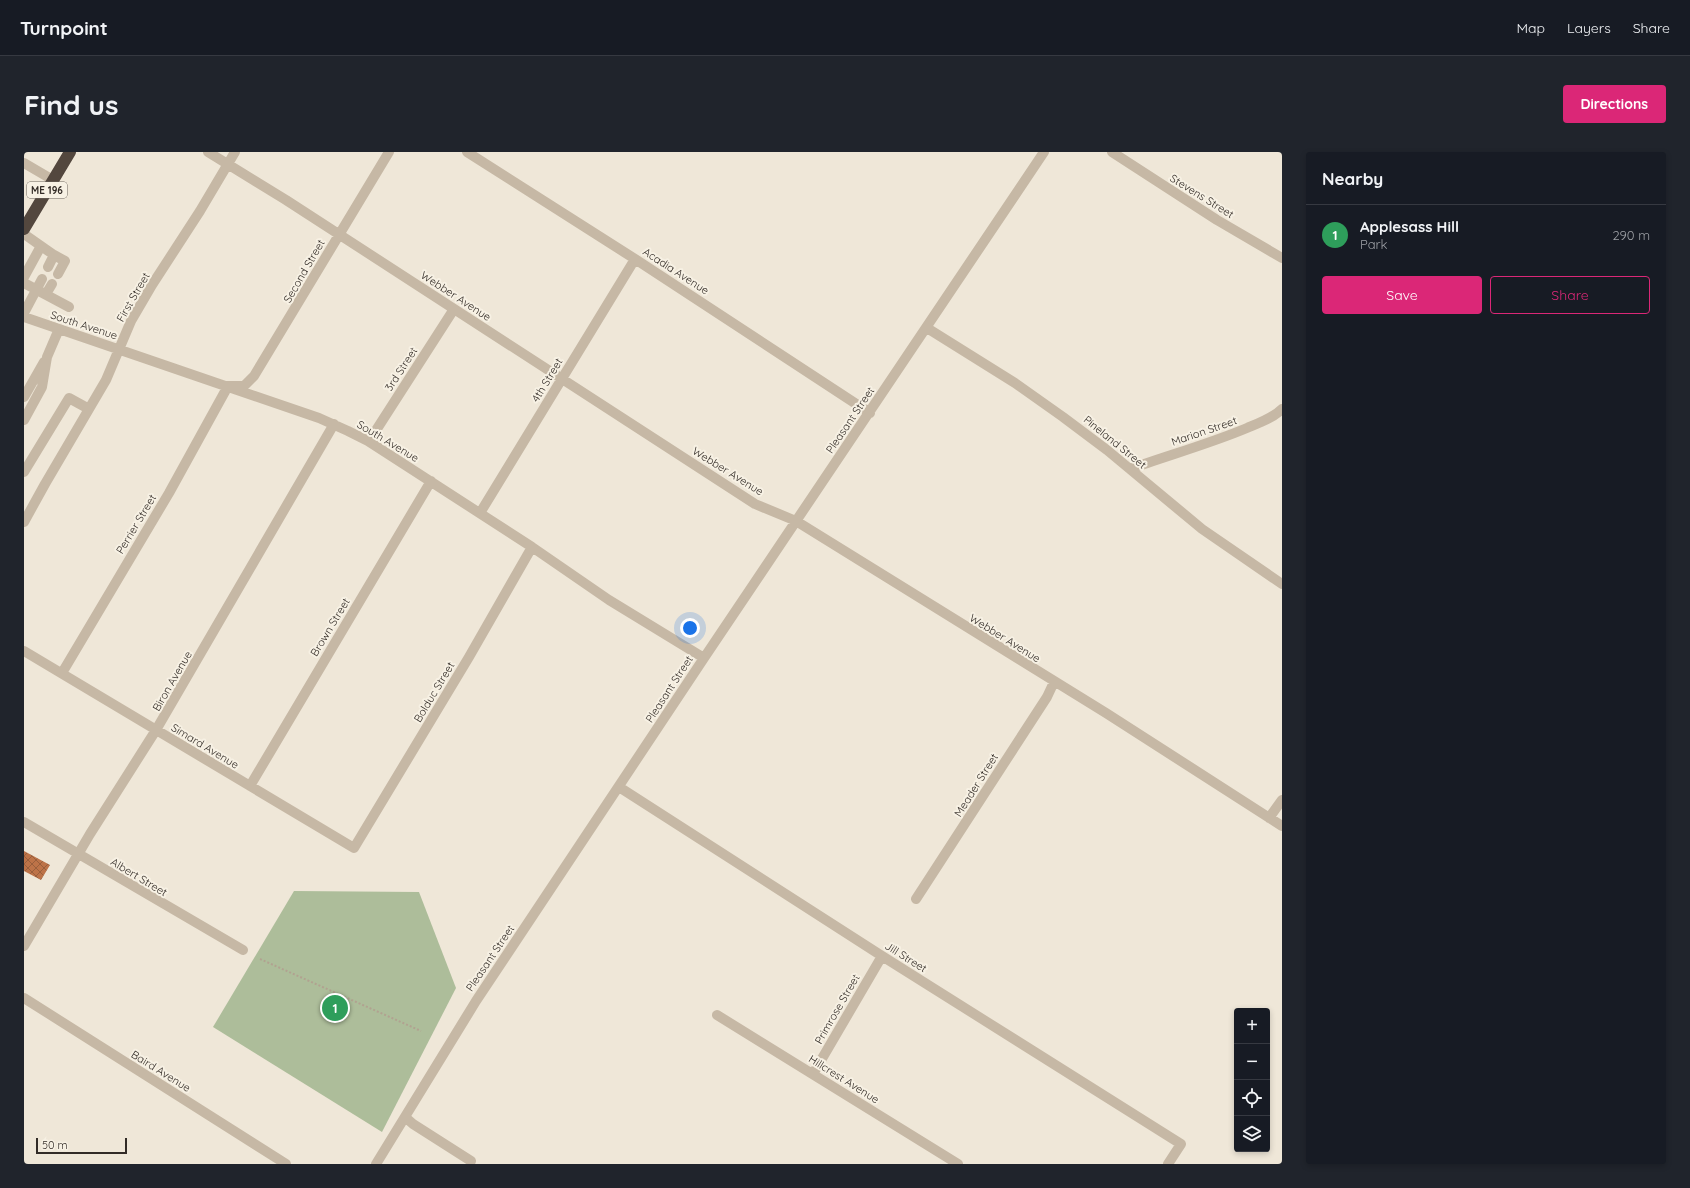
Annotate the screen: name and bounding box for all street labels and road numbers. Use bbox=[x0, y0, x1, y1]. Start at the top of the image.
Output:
street label: Stevens Street bbox=[1168, 171, 1237, 221]
road number: ME 196 bbox=[27, 182, 67, 198]
street label: Second Street bbox=[280, 237, 328, 305]
street label: Acadia Avenue bbox=[640, 244, 712, 298]
street label: Webber Avenue bbox=[418, 268, 494, 324]
street label: First Street bbox=[113, 270, 153, 324]
street label: South Avenue bbox=[49, 308, 119, 342]
street label: 3rd Street bbox=[382, 344, 420, 394]
street label: 4th Street bbox=[528, 355, 566, 405]
street label: Pleasant Street bbox=[823, 384, 877, 456]
street label: Pineland Street bbox=[1081, 412, 1149, 472]
street label: Marion Street bbox=[1169, 413, 1239, 449]
street label: South Avenue bbox=[355, 417, 421, 465]
street label: Webber Avenue bbox=[690, 444, 766, 498]
street label: Perrier Street bbox=[113, 491, 159, 556]
street label: Brown Street bbox=[307, 595, 353, 659]
street label: Webber Avenue bbox=[967, 611, 1043, 665]
street label: Biron Avenue bbox=[149, 648, 195, 714]
street label: Pleasant Street bbox=[642, 653, 696, 725]
street label: Bolduc Street bbox=[410, 659, 458, 725]
street label: Simard Avenue bbox=[169, 720, 241, 772]
street label: Meader Street bbox=[951, 750, 1001, 819]
street label: Albert Street bbox=[108, 855, 170, 900]
street label: Pleasant Street bbox=[463, 922, 517, 994]
street label: Jill Street bbox=[882, 939, 930, 975]
street label: Primrose Street bbox=[811, 971, 863, 1046]
street label: Baird Avenue bbox=[129, 1047, 193, 1095]
street label: Hillcrest Avenue bbox=[806, 1052, 882, 1106]

